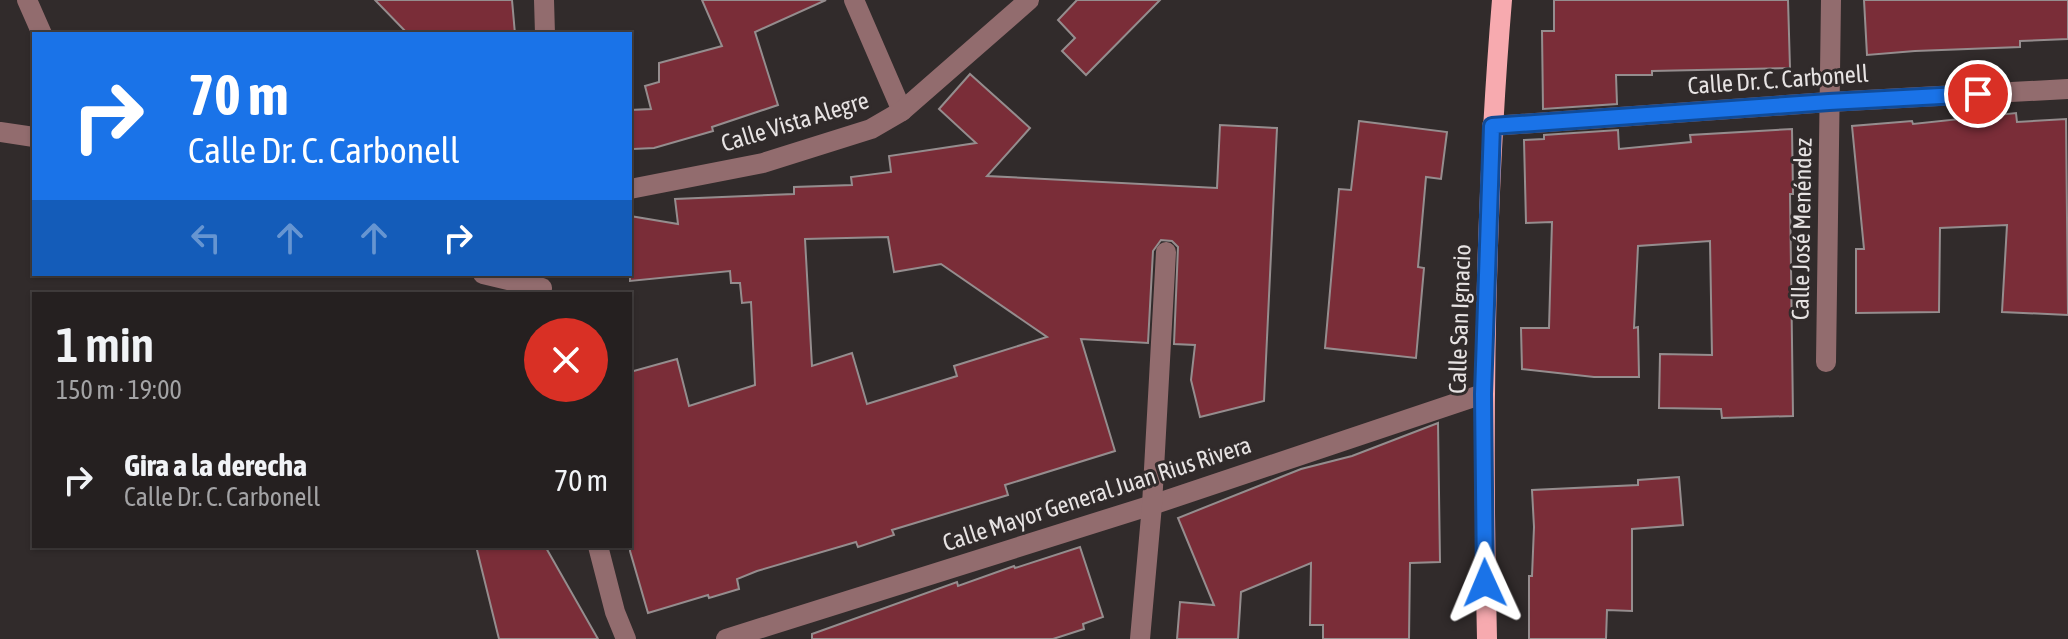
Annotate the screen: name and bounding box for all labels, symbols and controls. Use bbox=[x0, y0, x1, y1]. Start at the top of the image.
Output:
street label: Calle Dr. C. Carbonell bbox=[1687, 60, 1870, 99]
pin bbox=[1944, 60, 2012, 128]
text: 70 m bbox=[188, 63, 289, 127]
icon: right bbox=[56, 64, 160, 168]
icon: arrive bbox=[1956, 72, 2000, 116]
street label: Calle Vista Alegre bbox=[718, 86, 872, 157]
text: Calle Dr. C. Carbonell bbox=[188, 129, 460, 171]
street label: Calle José Menéndez bbox=[1786, 137, 1817, 320]
icon: left bbox=[184, 216, 228, 260]
icon: ahead bbox=[268, 216, 312, 260]
icon: ahead bbox=[352, 216, 396, 260]
icon: right bbox=[436, 216, 480, 260]
street label: Calle San Ignacio bbox=[1443, 244, 1476, 394]
text: 1 min bbox=[56, 317, 154, 372]
button: close bbox=[524, 318, 608, 402]
text: 150 m · 19:00 bbox=[56, 375, 182, 405]
street label: Calle Mayor General Juan Rius Rivera bbox=[939, 431, 1255, 556]
text: Gira a la derecha bbox=[124, 448, 307, 482]
icon: right bbox=[56, 458, 100, 502]
text: 70 m bbox=[554, 463, 608, 497]
text: Calle Dr. C. Carbonell bbox=[124, 482, 320, 512]
position arrow bbox=[1443, 541, 1527, 625]

